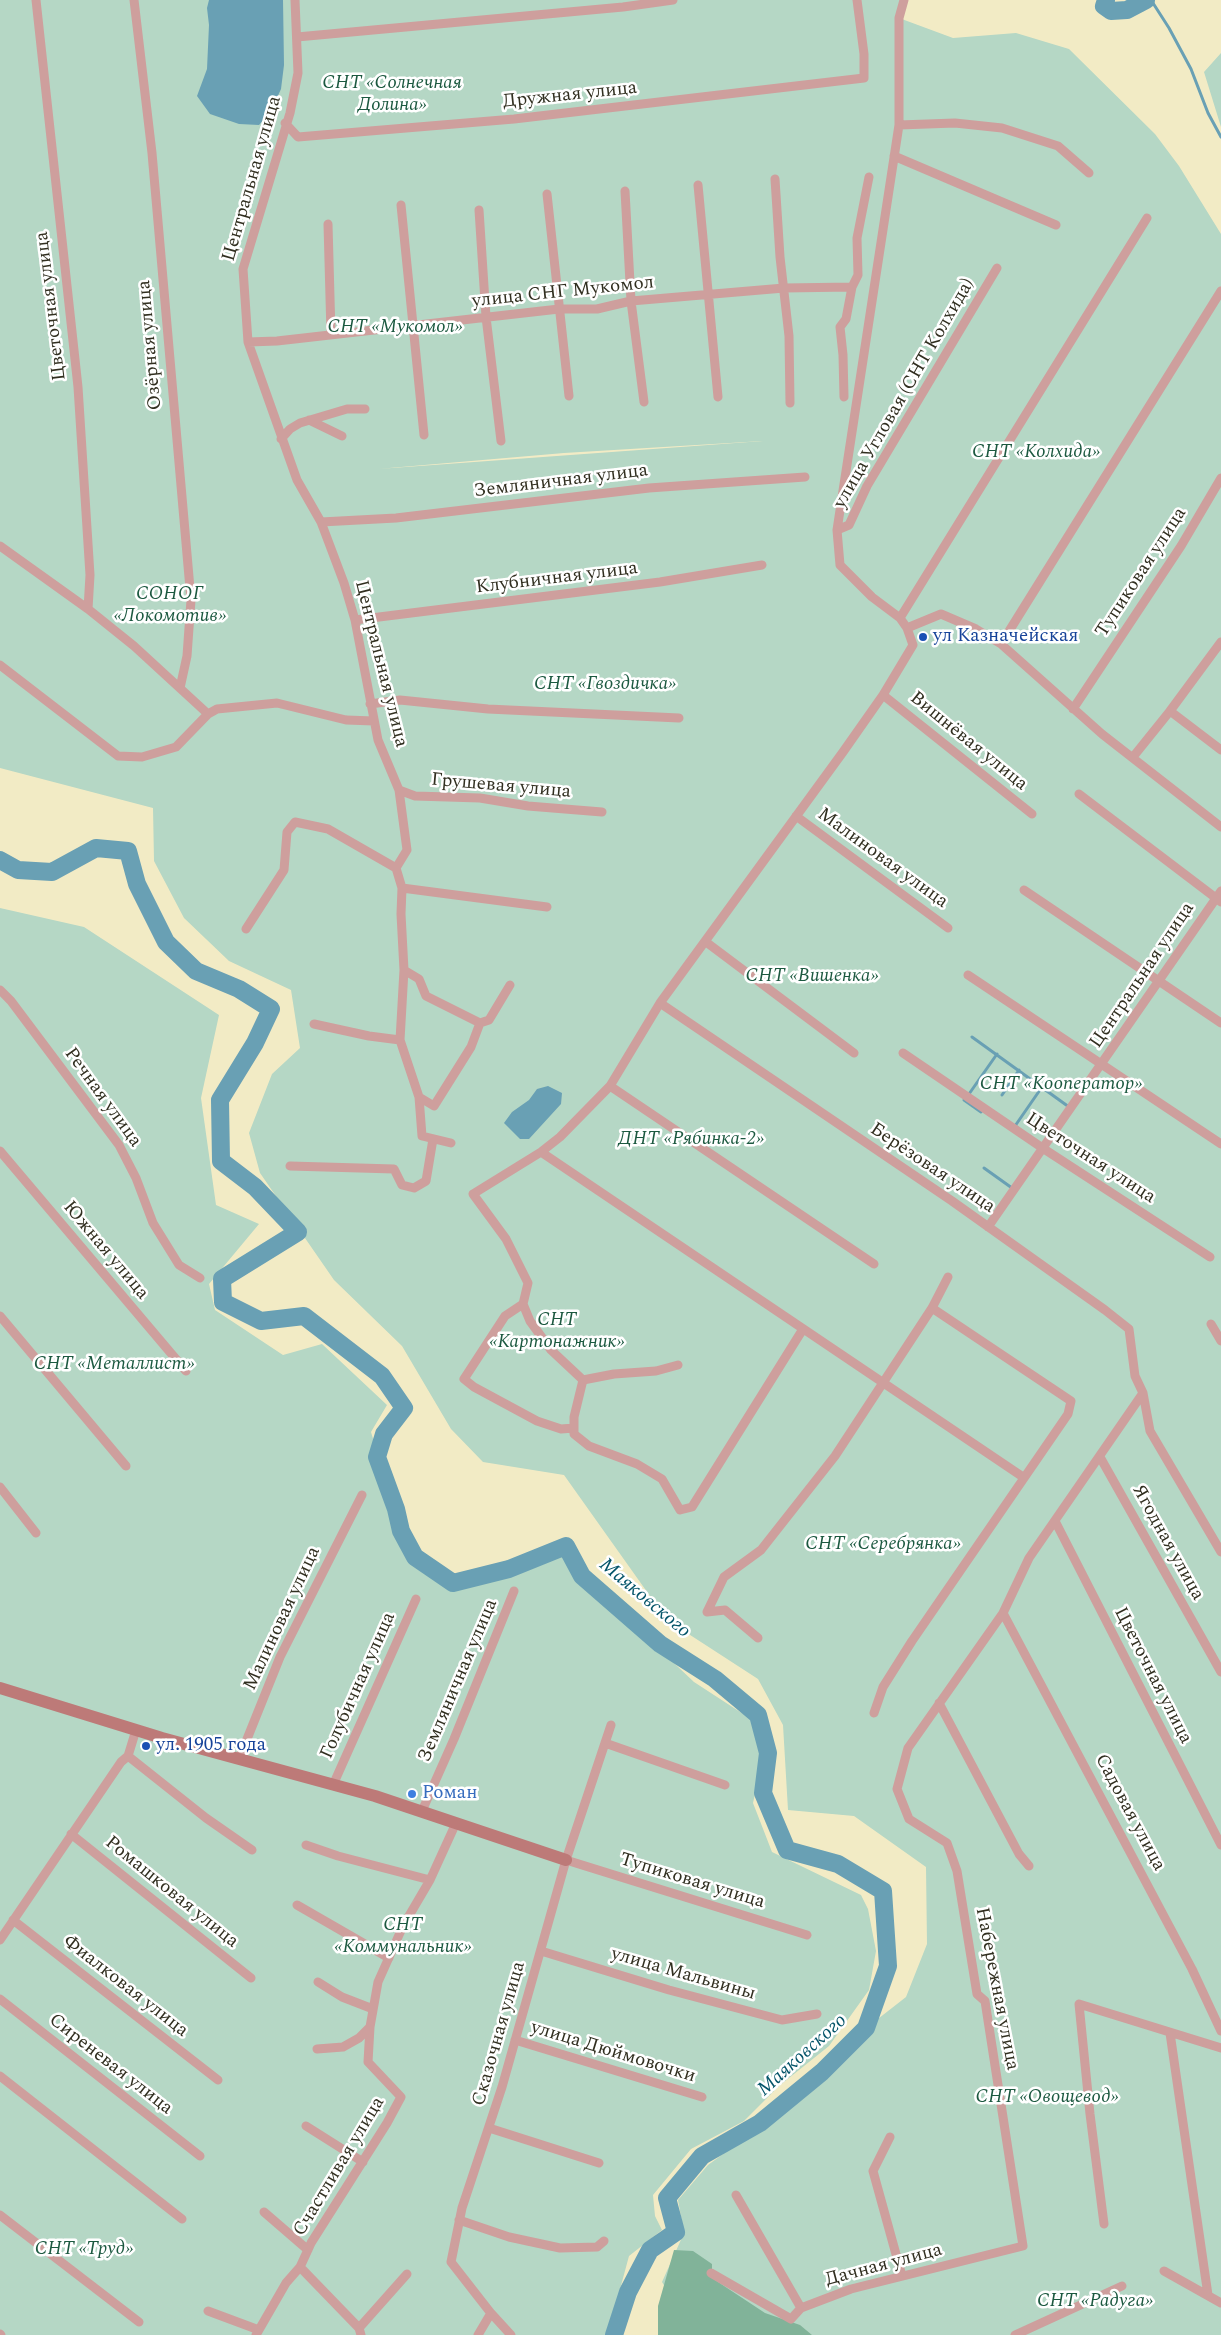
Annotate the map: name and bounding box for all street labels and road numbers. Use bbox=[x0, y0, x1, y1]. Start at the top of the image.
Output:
street label: Дружная улица bbox=[502, 78, 638, 114]
street label: Центральная улица bbox=[218, 94, 288, 264]
street label: Цветочная улица bbox=[32, 230, 72, 382]
street label: улица СНГ Мукомол bbox=[471, 272, 655, 314]
street label: улица Угловая (СНТ Колхида) bbox=[830, 275, 980, 513]
street label: Озёрная улица bbox=[134, 279, 168, 411]
street label: Земляничная улица bbox=[473, 460, 649, 504]
street label: Тупиковая улица bbox=[1091, 504, 1193, 642]
street label: Клубничная улица bbox=[475, 558, 639, 600]
street label: Центральная улица bbox=[348, 578, 412, 750]
street label: Вишнёвая улица bbox=[904, 687, 1032, 797]
street label: Грушевая улица bbox=[430, 770, 572, 804]
street label: Малиновая улица bbox=[812, 804, 952, 914]
street label: Центральная улица bbox=[1086, 899, 1200, 1053]
street label: Речная улица bbox=[58, 1044, 146, 1152]
street label: Цветочная улица bbox=[1021, 1109, 1159, 1209]
street label: Берёзовая улица bbox=[865, 1119, 999, 1219]
street label: Южная улица bbox=[57, 1197, 153, 1305]
street label: Ягодная улица bbox=[1126, 1481, 1208, 1605]
street label: Малиновая улица bbox=[240, 1543, 326, 1695]
street label: Земляничная улица bbox=[414, 1596, 504, 1766]
street label: Цветочная улица bbox=[1108, 1604, 1196, 1748]
street label: Голубичная улица bbox=[316, 1609, 402, 1763]
street label: Садовая улица bbox=[1089, 1751, 1169, 1875]
street label: Ромашковая улица bbox=[100, 1832, 242, 1954]
street label: Тупиковая улица bbox=[617, 1849, 767, 1915]
street label: Набережная улица bbox=[969, 1906, 1023, 2072]
street label: Фиалковая улица bbox=[58, 1931, 192, 2043]
street label: улица Мальвины bbox=[608, 1943, 758, 2007]
street label: Сказочная улица bbox=[468, 1959, 532, 2109]
street label: Сиреневая улица bbox=[43, 2009, 177, 2121]
street label: улица Дюймовочки bbox=[528, 2017, 698, 2089]
street label: Счастливая улица bbox=[289, 2093, 391, 2241]
street label: Дачная улица bbox=[823, 2239, 945, 2293]

